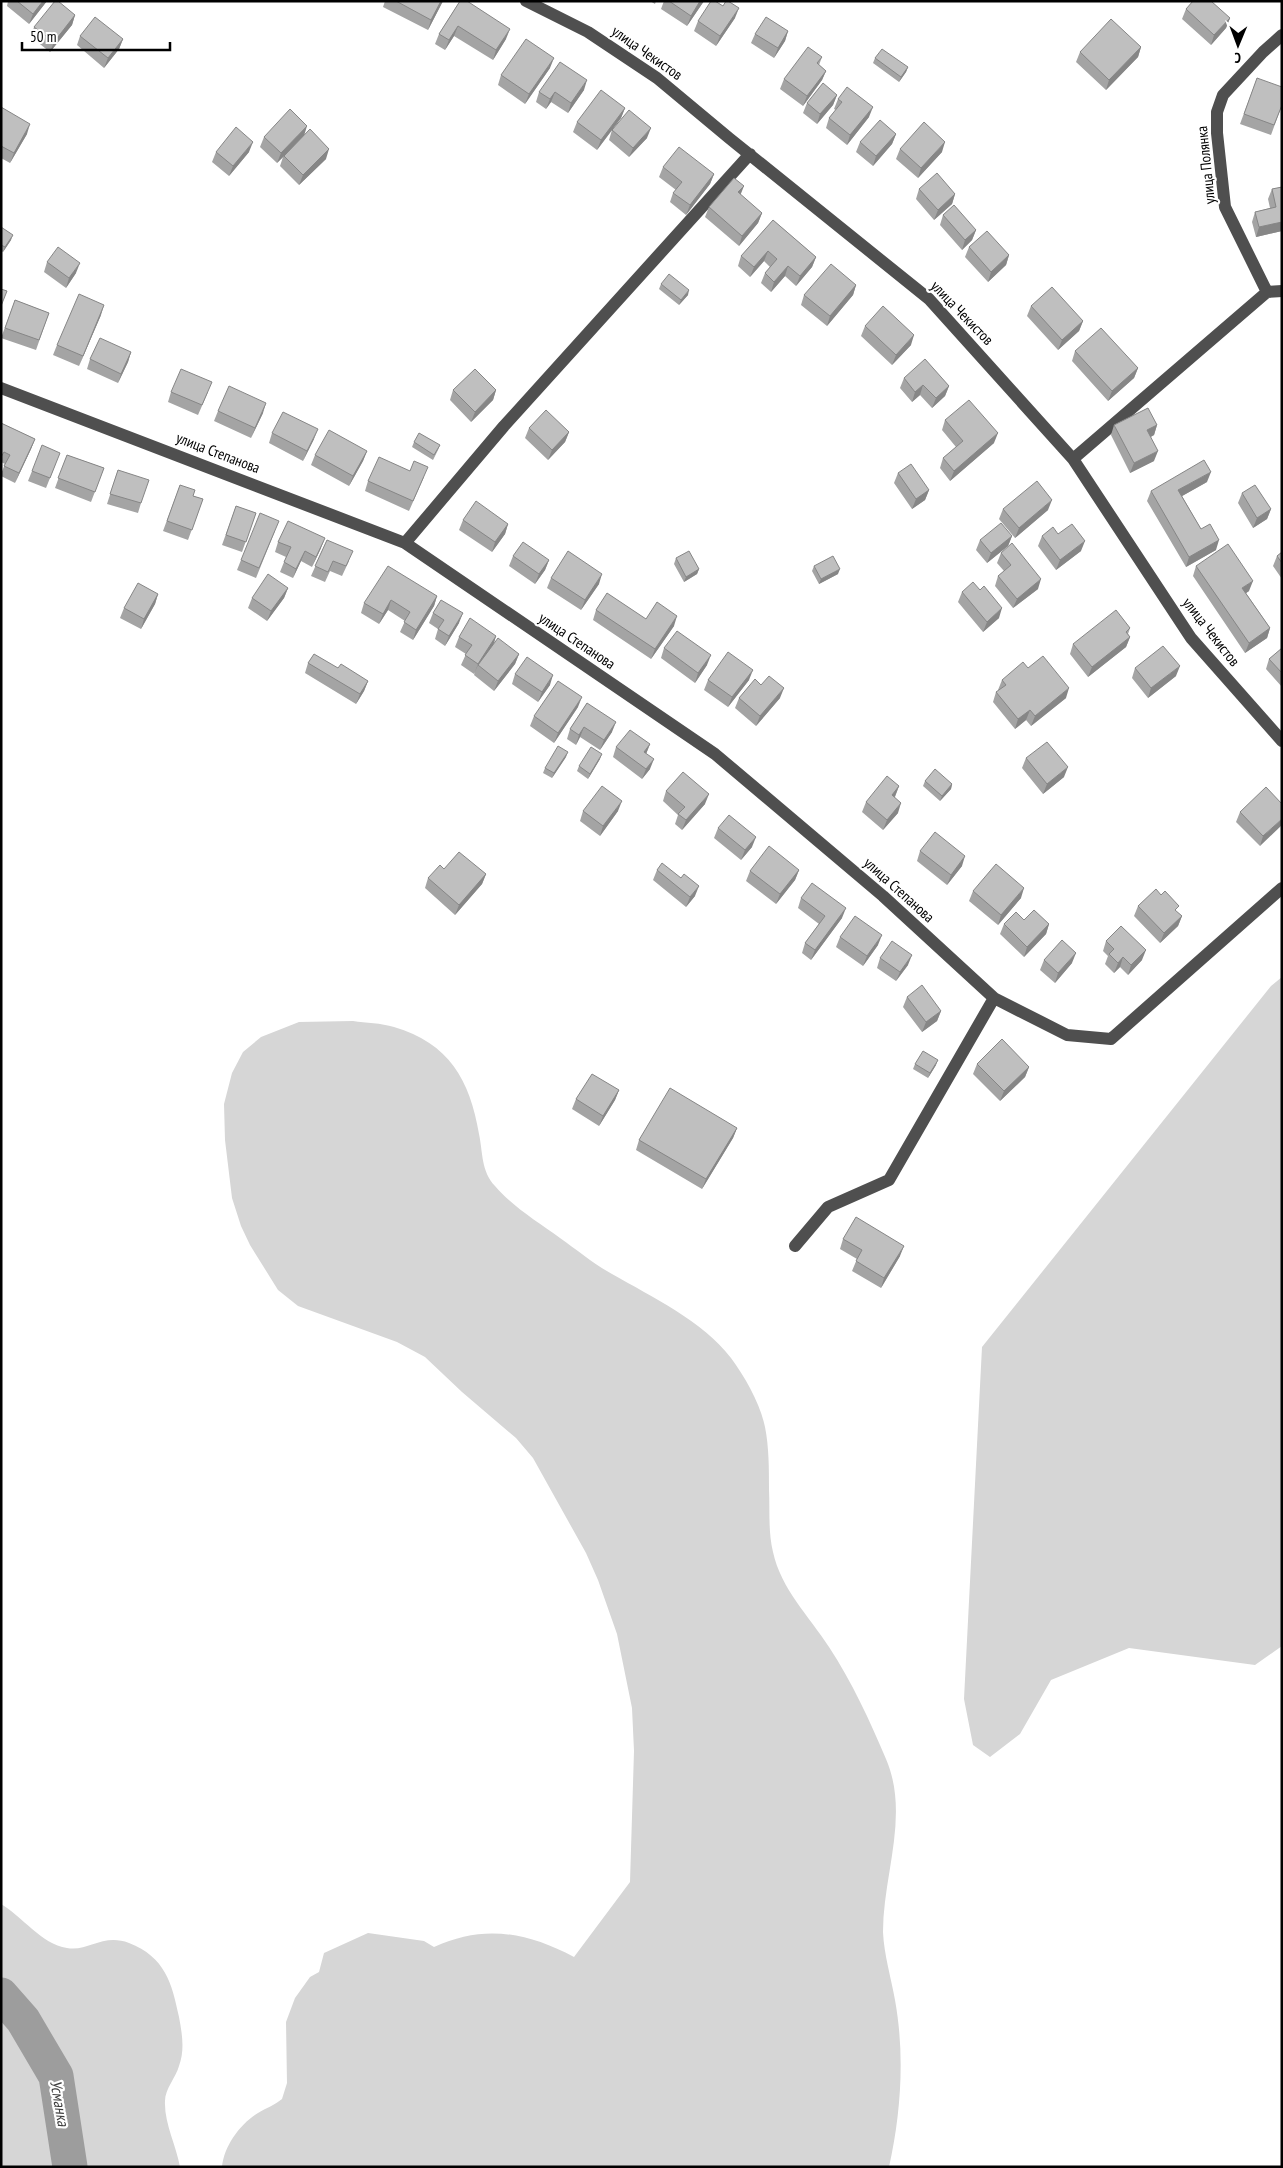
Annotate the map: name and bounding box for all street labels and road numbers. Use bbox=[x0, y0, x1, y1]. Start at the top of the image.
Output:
street label: улица Чекистов bbox=[608, 21, 686, 84]
street label: улица Полянка bbox=[1192, 125, 1219, 205]
street label: улица Чекистов bbox=[927, 276, 998, 349]
street label: улица Степанова bbox=[174, 428, 263, 477]
street label: улица Чекистов bbox=[1179, 593, 1244, 670]
street label: улица Степанова bbox=[535, 608, 619, 673]
street label: улица Степанова bbox=[860, 853, 939, 926]

